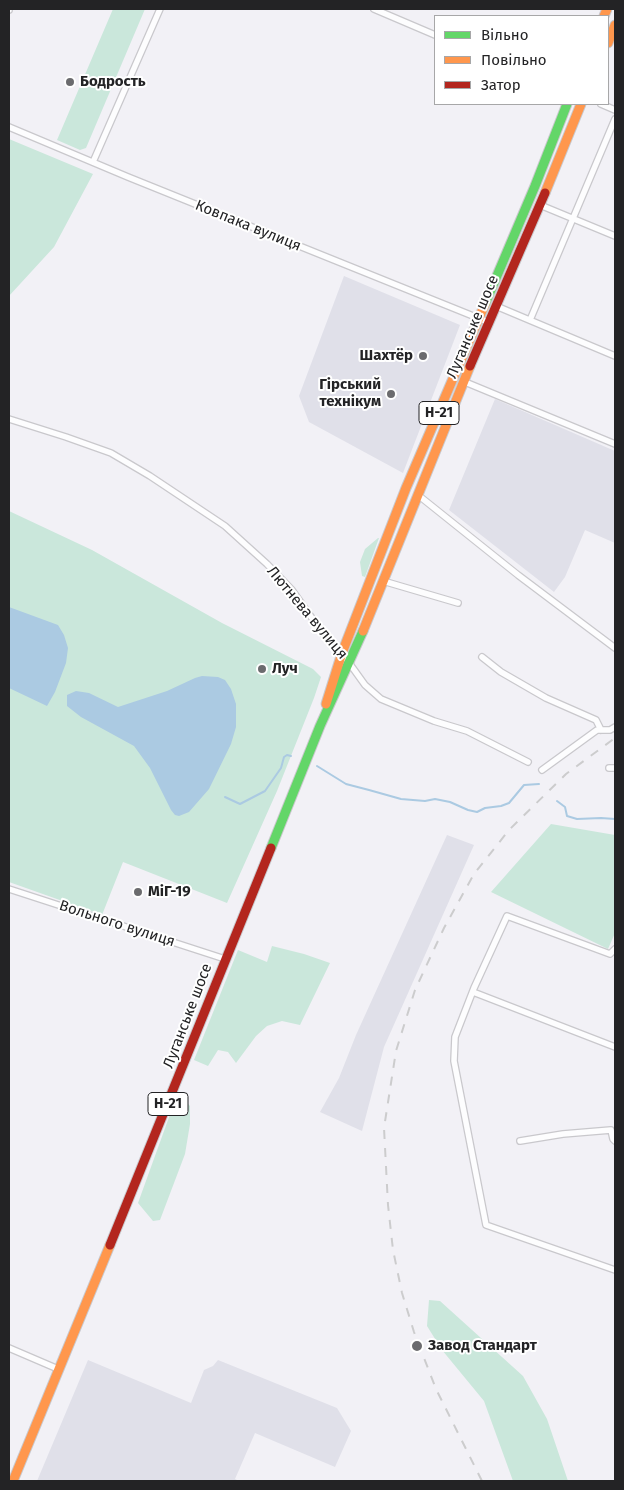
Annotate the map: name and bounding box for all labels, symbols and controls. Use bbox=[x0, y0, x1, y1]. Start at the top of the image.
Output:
legend bbox=[434, 15, 609, 105]
text: Вільно bbox=[481, 26, 528, 44]
text: Повільно bbox=[481, 51, 547, 69]
place label: Бодрость bbox=[80, 73, 146, 91]
marker: Бодрость bbox=[64, 76, 76, 88]
text: Затор bbox=[481, 76, 521, 94]
street label: Ковпака вулиця bbox=[192, 197, 304, 255]
street label: Луганське шосе bbox=[443, 273, 503, 381]
place label: Шахтёр bbox=[360, 347, 413, 365]
marker: Шахтёр bbox=[417, 350, 429, 362]
place label: Гірський технікум bbox=[319, 376, 381, 411]
marker: Гірський технікум bbox=[385, 388, 397, 400]
road number: Н-21 bbox=[419, 402, 459, 424]
street label: Лютнева вулиця bbox=[263, 563, 351, 663]
place label: Луч bbox=[272, 660, 298, 678]
marker: Луч bbox=[256, 663, 268, 675]
place label: МіГ-19 bbox=[148, 883, 191, 901]
marker: МіГ-19 bbox=[132, 886, 144, 898]
street label: Вольного вулиця bbox=[57, 897, 177, 951]
street label: Луганське шосе bbox=[160, 961, 216, 1071]
road number: Н-21 bbox=[148, 1092, 188, 1116]
place label: Завод Стандарт bbox=[428, 1337, 537, 1355]
marker: Завод Стандарт bbox=[410, 1339, 424, 1353]

